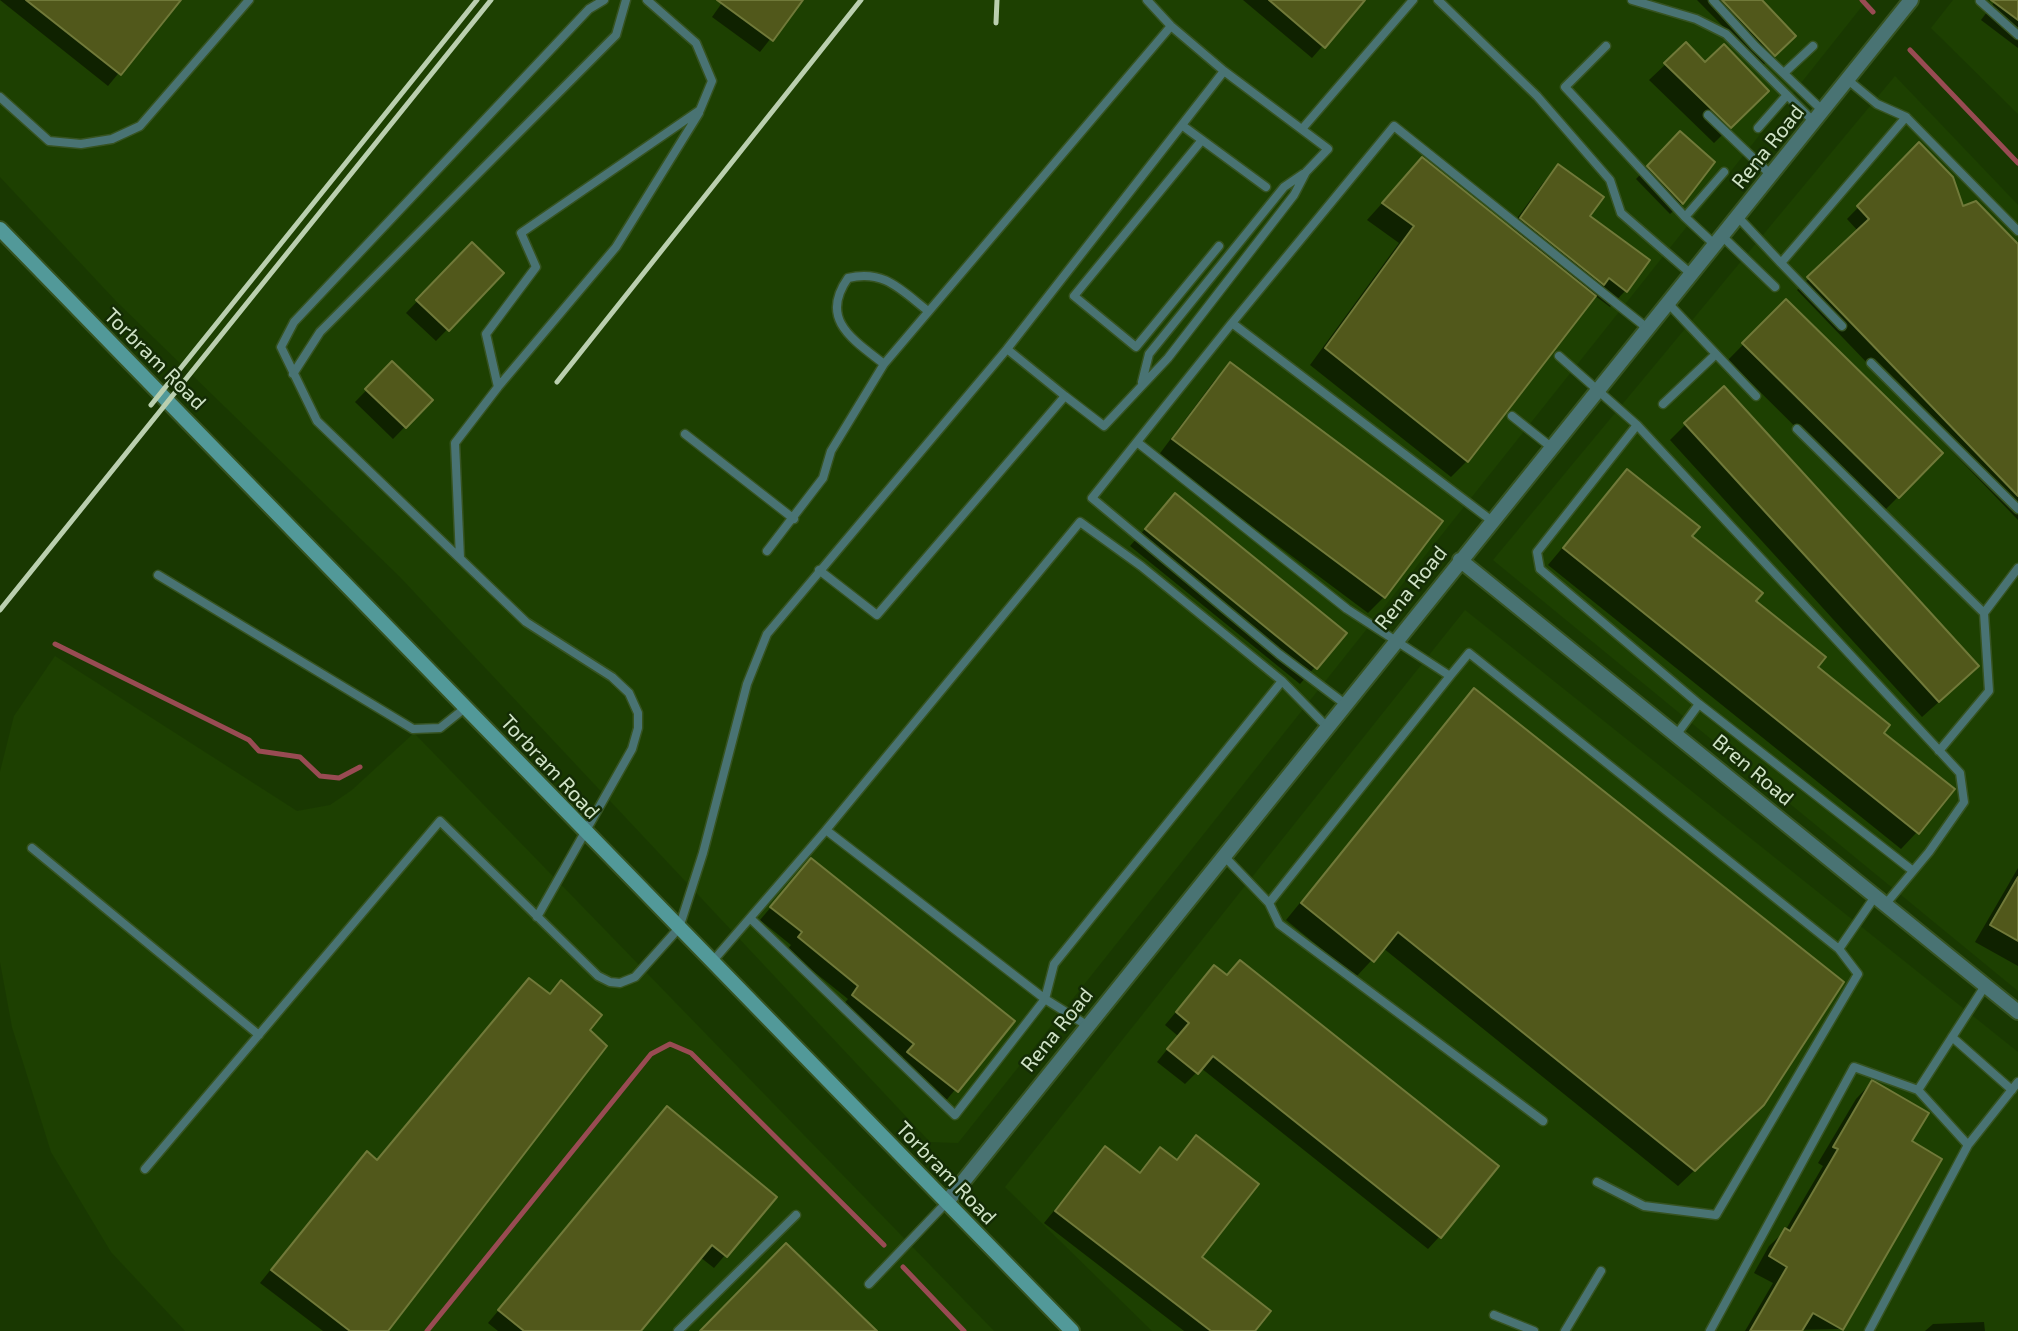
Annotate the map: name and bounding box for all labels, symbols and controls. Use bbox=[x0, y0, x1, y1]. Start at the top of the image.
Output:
street label: Rena Road bbox=[1726, 100, 1810, 194]
street label: Torbram Road bbox=[99, 303, 211, 415]
street label: Rena Road bbox=[1369, 541, 1453, 635]
street label: Torbram Road bbox=[495, 710, 605, 824]
street label: Bren Road bbox=[1707, 729, 1799, 811]
street label: Rena Road bbox=[1015, 983, 1099, 1077]
street label: Torbram Road bbox=[891, 1116, 1001, 1230]

